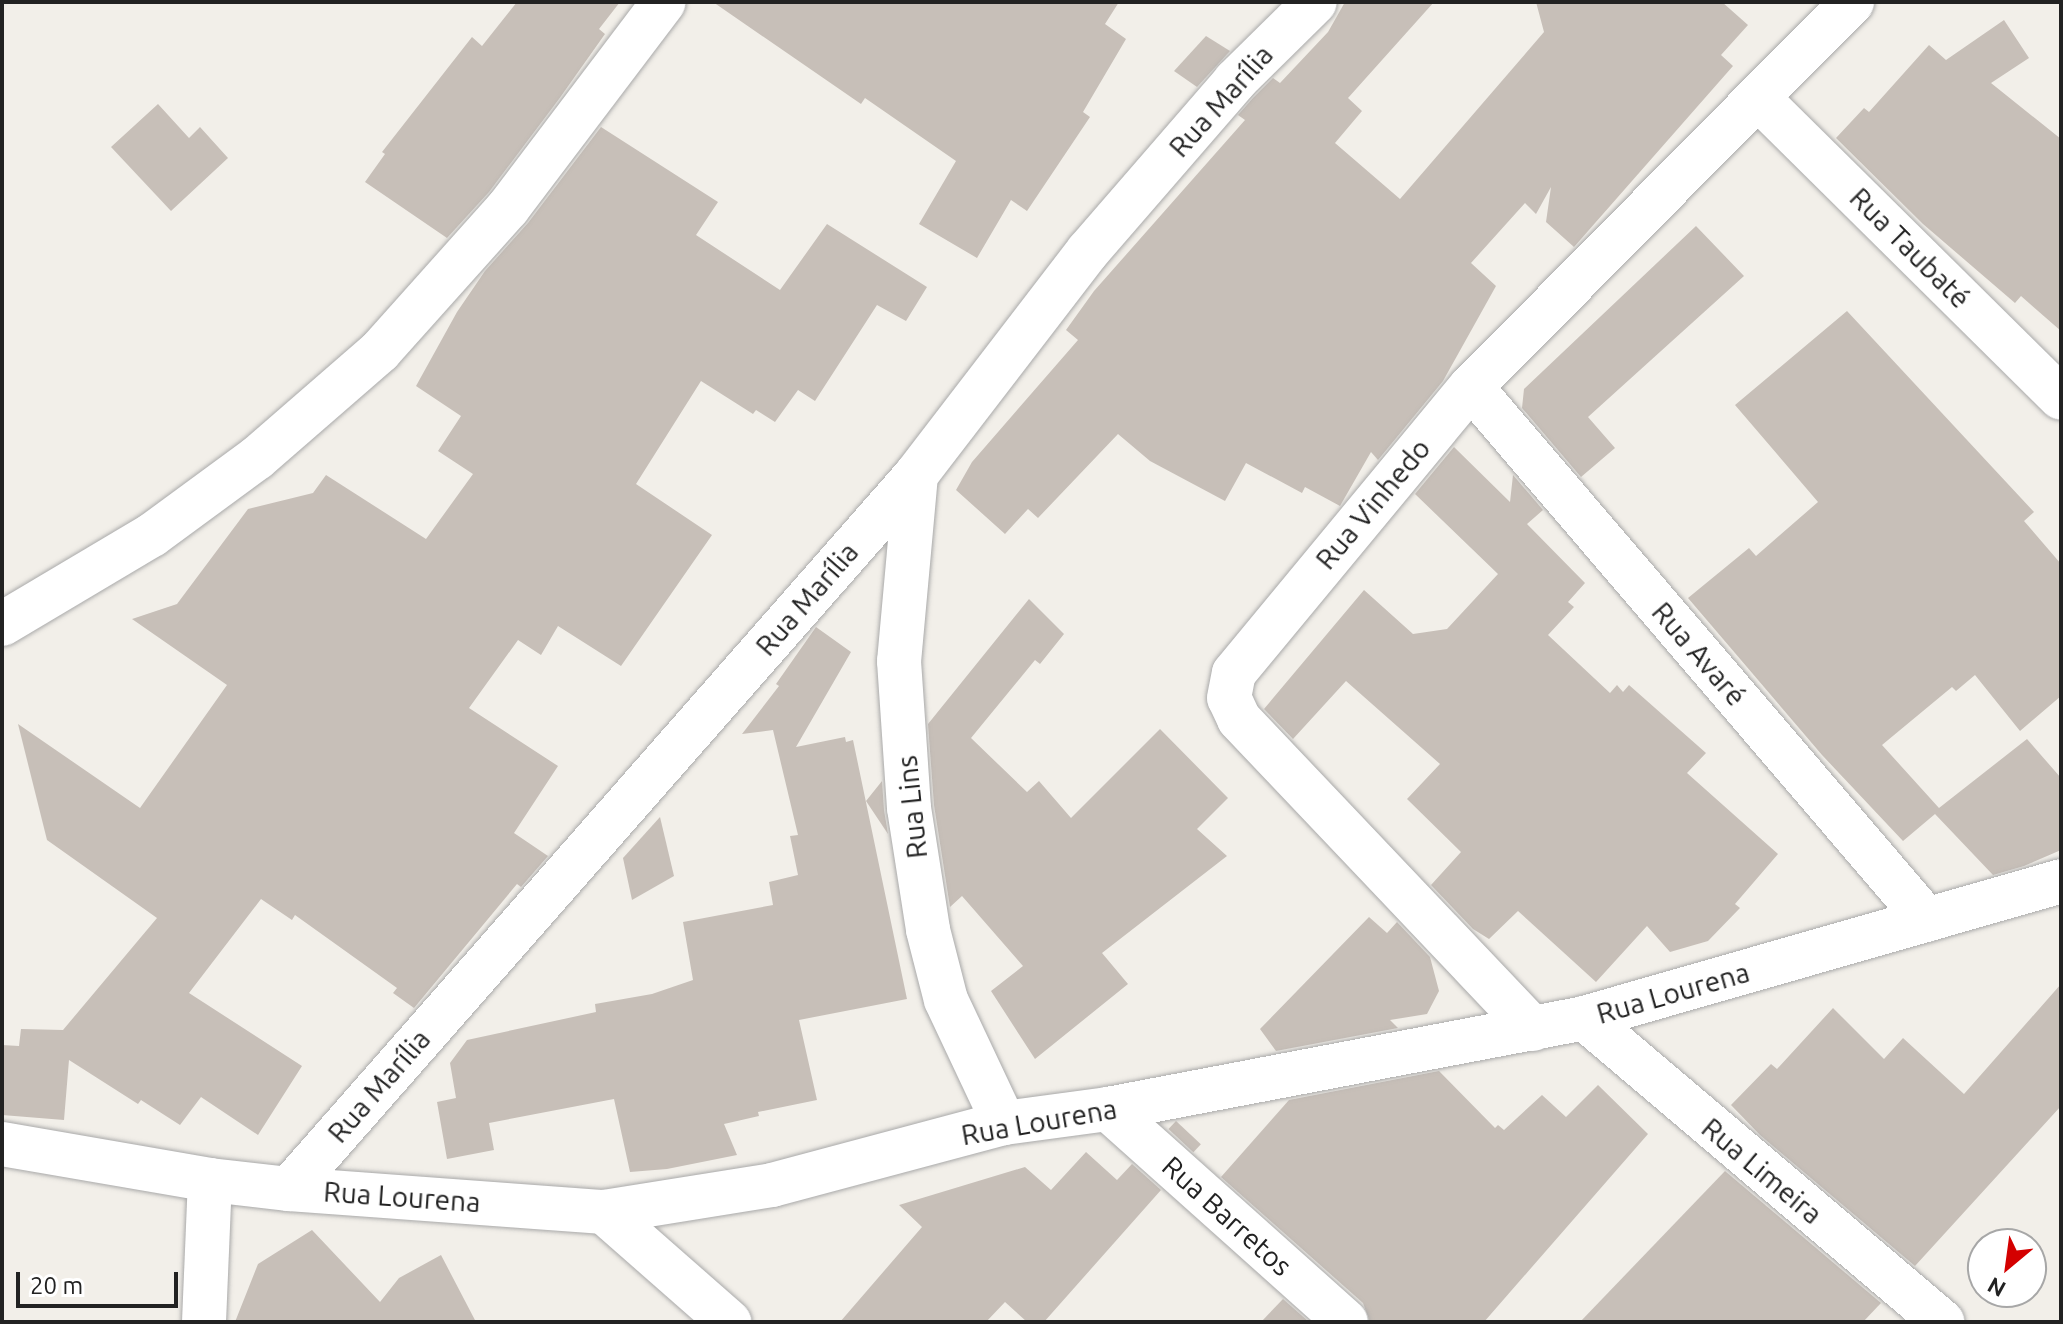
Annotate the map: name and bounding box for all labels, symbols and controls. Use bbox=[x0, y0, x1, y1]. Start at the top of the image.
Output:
street label: Rua Marília bbox=[1162, 38, 1280, 164]
street label: Rua Taubaté bbox=[1843, 181, 1977, 315]
street label: Rua Vinhedo bbox=[1309, 432, 1437, 576]
street label: Rua Marília bbox=[749, 536, 865, 662]
street label: Rua Avaré bbox=[1645, 595, 1753, 713]
street label: Rua Lins bbox=[890, 754, 934, 860]
street label: Rua Lourena bbox=[1593, 955, 1753, 1031]
street label: Rua Marília bbox=[321, 1023, 437, 1149]
street label: Rua Lourena bbox=[959, 1092, 1119, 1152]
street label: Rua Limeira bbox=[1695, 1111, 1829, 1231]
street label: Rua Barretos bbox=[1155, 1149, 1299, 1283]
street label: Rua Lourena bbox=[322, 1175, 482, 1219]
north arrow bbox=[1967, 1228, 2047, 1308]
scale bar bbox=[20, 1256, 182, 1306]
text: 20 m bbox=[30, 1272, 83, 1299]
text: N bbox=[1983, 1273, 2009, 1303]

